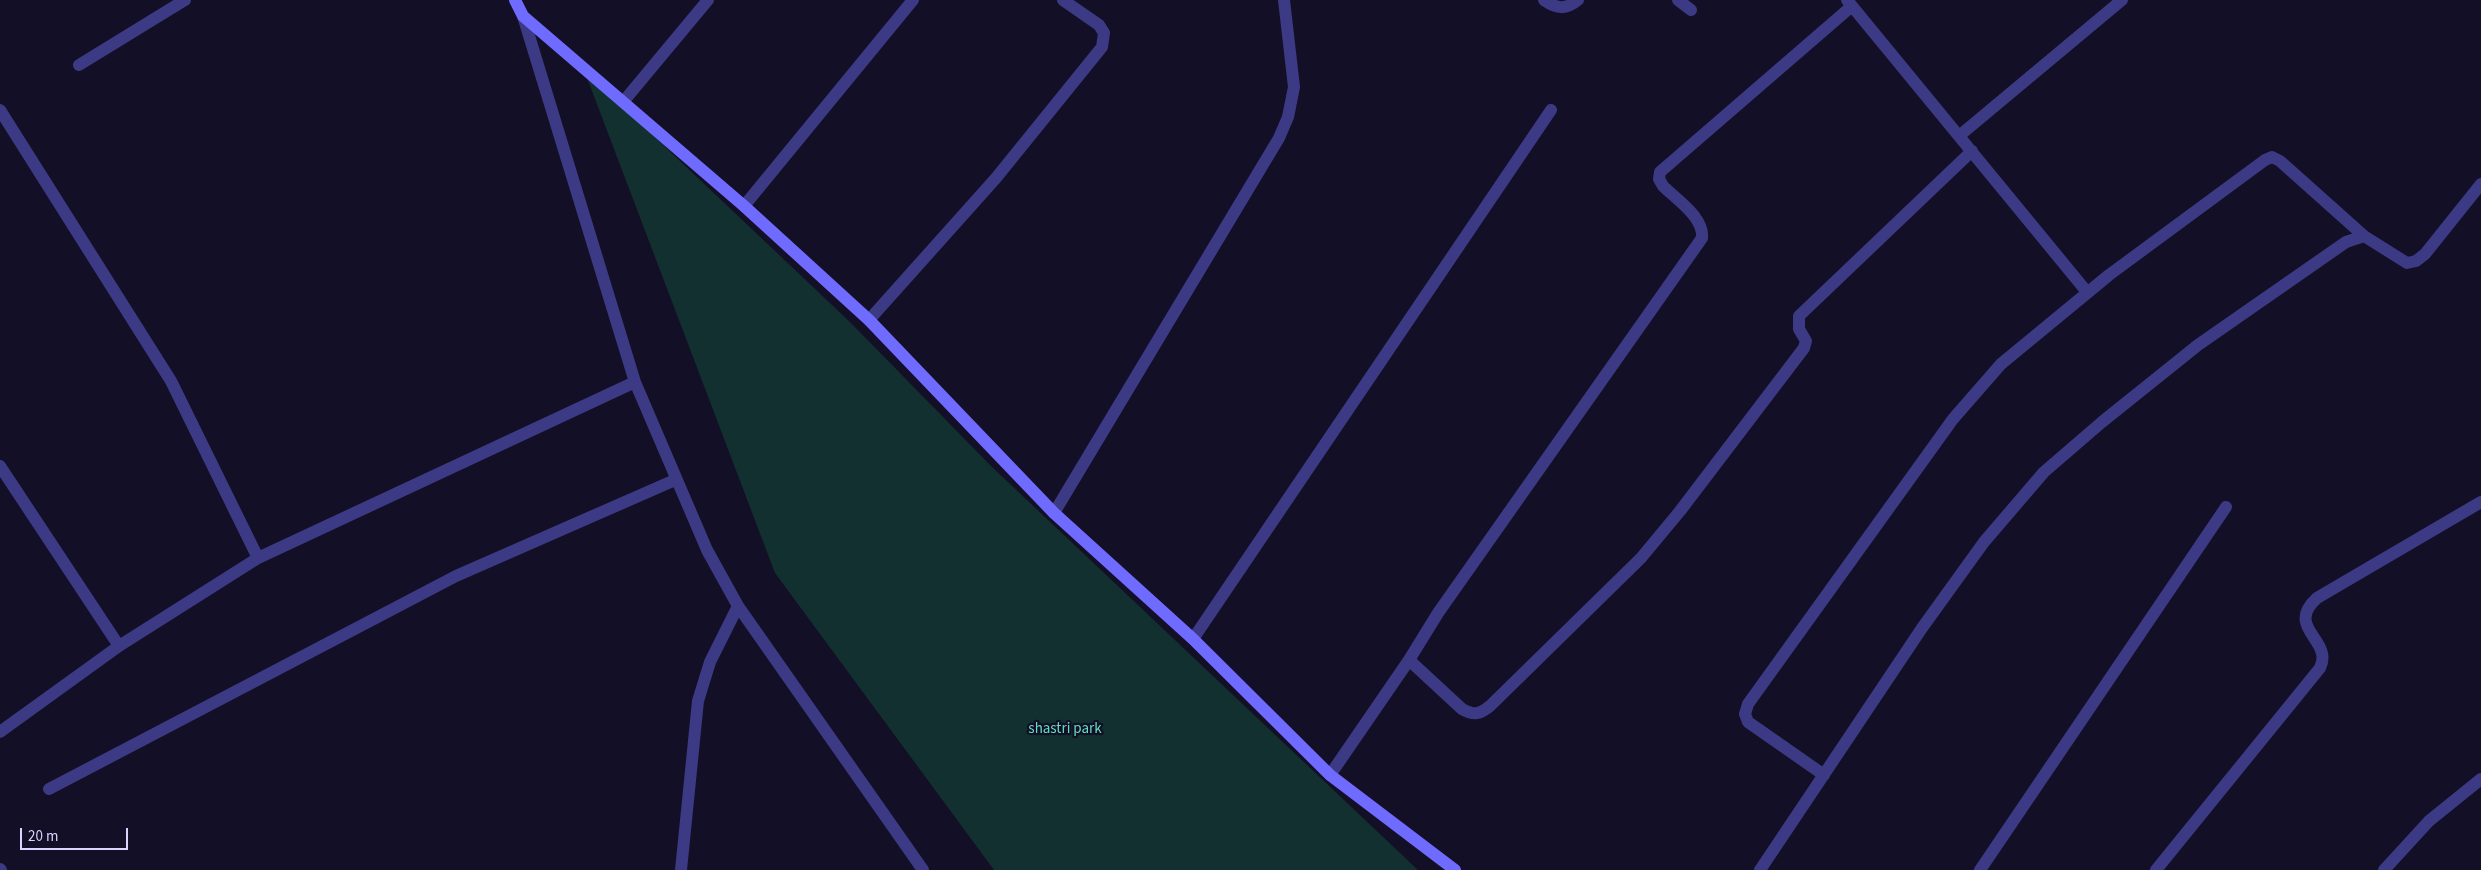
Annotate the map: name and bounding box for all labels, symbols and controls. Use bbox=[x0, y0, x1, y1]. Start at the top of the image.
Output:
park label: shastri park bbox=[1028, 721, 1102, 739]
scale bar bbox=[22, 818, 130, 850]
text: 20 m bbox=[28, 826, 58, 847]

